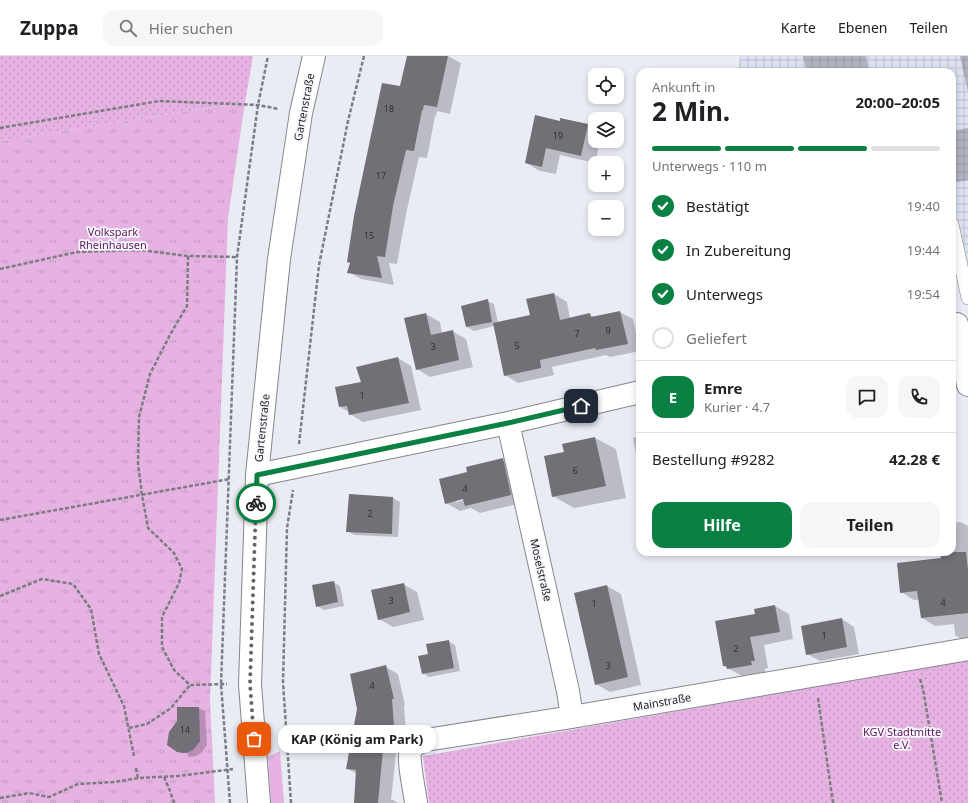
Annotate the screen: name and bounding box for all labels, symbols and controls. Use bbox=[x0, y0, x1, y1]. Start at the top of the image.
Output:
search box bbox=[103, 10, 383, 46]
text: Zuppa bbox=[20, 15, 79, 41]
icon: search bbox=[117, 17, 139, 39]
text: Hier suchen bbox=[149, 18, 233, 38]
text: Karte bbox=[781, 18, 816, 37]
text: Ebenen bbox=[838, 18, 888, 37]
text: Teilen bbox=[910, 18, 948, 37]
map controls bbox=[588, 68, 624, 236]
button: locate bbox=[588, 68, 624, 104]
street label: Gartenstraße bbox=[290, 72, 317, 142]
text: Ankunft in bbox=[652, 78, 715, 96]
text: 20:00–20:05 bbox=[855, 92, 940, 112]
text: 2 Min. bbox=[652, 93, 730, 129]
house number: 18 bbox=[384, 102, 394, 115]
button: layers bbox=[588, 112, 624, 148]
house number: 19 bbox=[553, 129, 563, 142]
button: + bbox=[588, 156, 624, 192]
text: Unterwegs · 110 m bbox=[652, 157, 767, 175]
house number: 17 bbox=[376, 169, 386, 182]
icon: check bbox=[652, 195, 674, 217]
text: Bestätigt bbox=[686, 196, 749, 216]
text: 19:40 bbox=[907, 197, 940, 215]
button: − bbox=[588, 200, 624, 236]
park label: Volkspark Rheinhausen bbox=[79, 224, 147, 252]
house number: 15 bbox=[364, 229, 374, 242]
icon: check bbox=[652, 239, 674, 261]
text: In Zubereitung bbox=[686, 240, 791, 260]
text: 19:44 bbox=[907, 241, 940, 259]
icon: check bbox=[652, 283, 674, 305]
text: Unterwegs bbox=[686, 284, 763, 304]
text: 19:54 bbox=[907, 285, 940, 303]
house number: 9 bbox=[605, 324, 611, 337]
house number: 7 bbox=[574, 327, 580, 340]
text: Geliefert bbox=[686, 328, 747, 348]
house number: 5 bbox=[514, 339, 520, 352]
house number: 3 bbox=[430, 340, 436, 353]
button: chat bbox=[846, 376, 888, 418]
button: phone bbox=[898, 376, 940, 418]
text: Emre bbox=[704, 378, 742, 398]
text: E bbox=[669, 387, 677, 407]
house number: 1 bbox=[359, 389, 365, 402]
pin bbox=[564, 389, 598, 423]
street label: Gartenstraße bbox=[250, 393, 273, 463]
icon: home bbox=[570, 395, 592, 417]
text: Kurier · 4.7 bbox=[704, 398, 770, 416]
text: Bestellung #9282 bbox=[652, 449, 775, 469]
text: 42.28 € bbox=[889, 449, 940, 469]
house number: 6 bbox=[572, 464, 578, 477]
house number: 4 bbox=[462, 482, 468, 495]
courier bbox=[236, 483, 276, 523]
icon: bike bbox=[245, 492, 267, 514]
button: Hilfe bbox=[652, 502, 792, 548]
button: Teilen bbox=[800, 502, 940, 548]
house number: 2 bbox=[367, 507, 373, 520]
street label: Moselstraße bbox=[527, 537, 556, 603]
house number: 3 bbox=[388, 594, 394, 607]
house number: 4 bbox=[940, 596, 946, 609]
house number: 1 bbox=[591, 597, 597, 610]
house number: 1 bbox=[821, 629, 827, 642]
house number: 2 bbox=[733, 642, 739, 655]
house number: 3 bbox=[605, 659, 611, 672]
house number: 4 bbox=[369, 679, 375, 692]
street label: Mainstraße bbox=[632, 689, 692, 714]
pin bbox=[237, 722, 271, 756]
house number: 14 bbox=[180, 723, 190, 736]
park label: KGV Stadtmitte e.V. bbox=[863, 724, 941, 752]
callout: KAP (König am Park) bbox=[278, 725, 436, 753]
icon: bag bbox=[243, 728, 265, 750]
text: KAP (König am Park) bbox=[291, 730, 423, 748]

